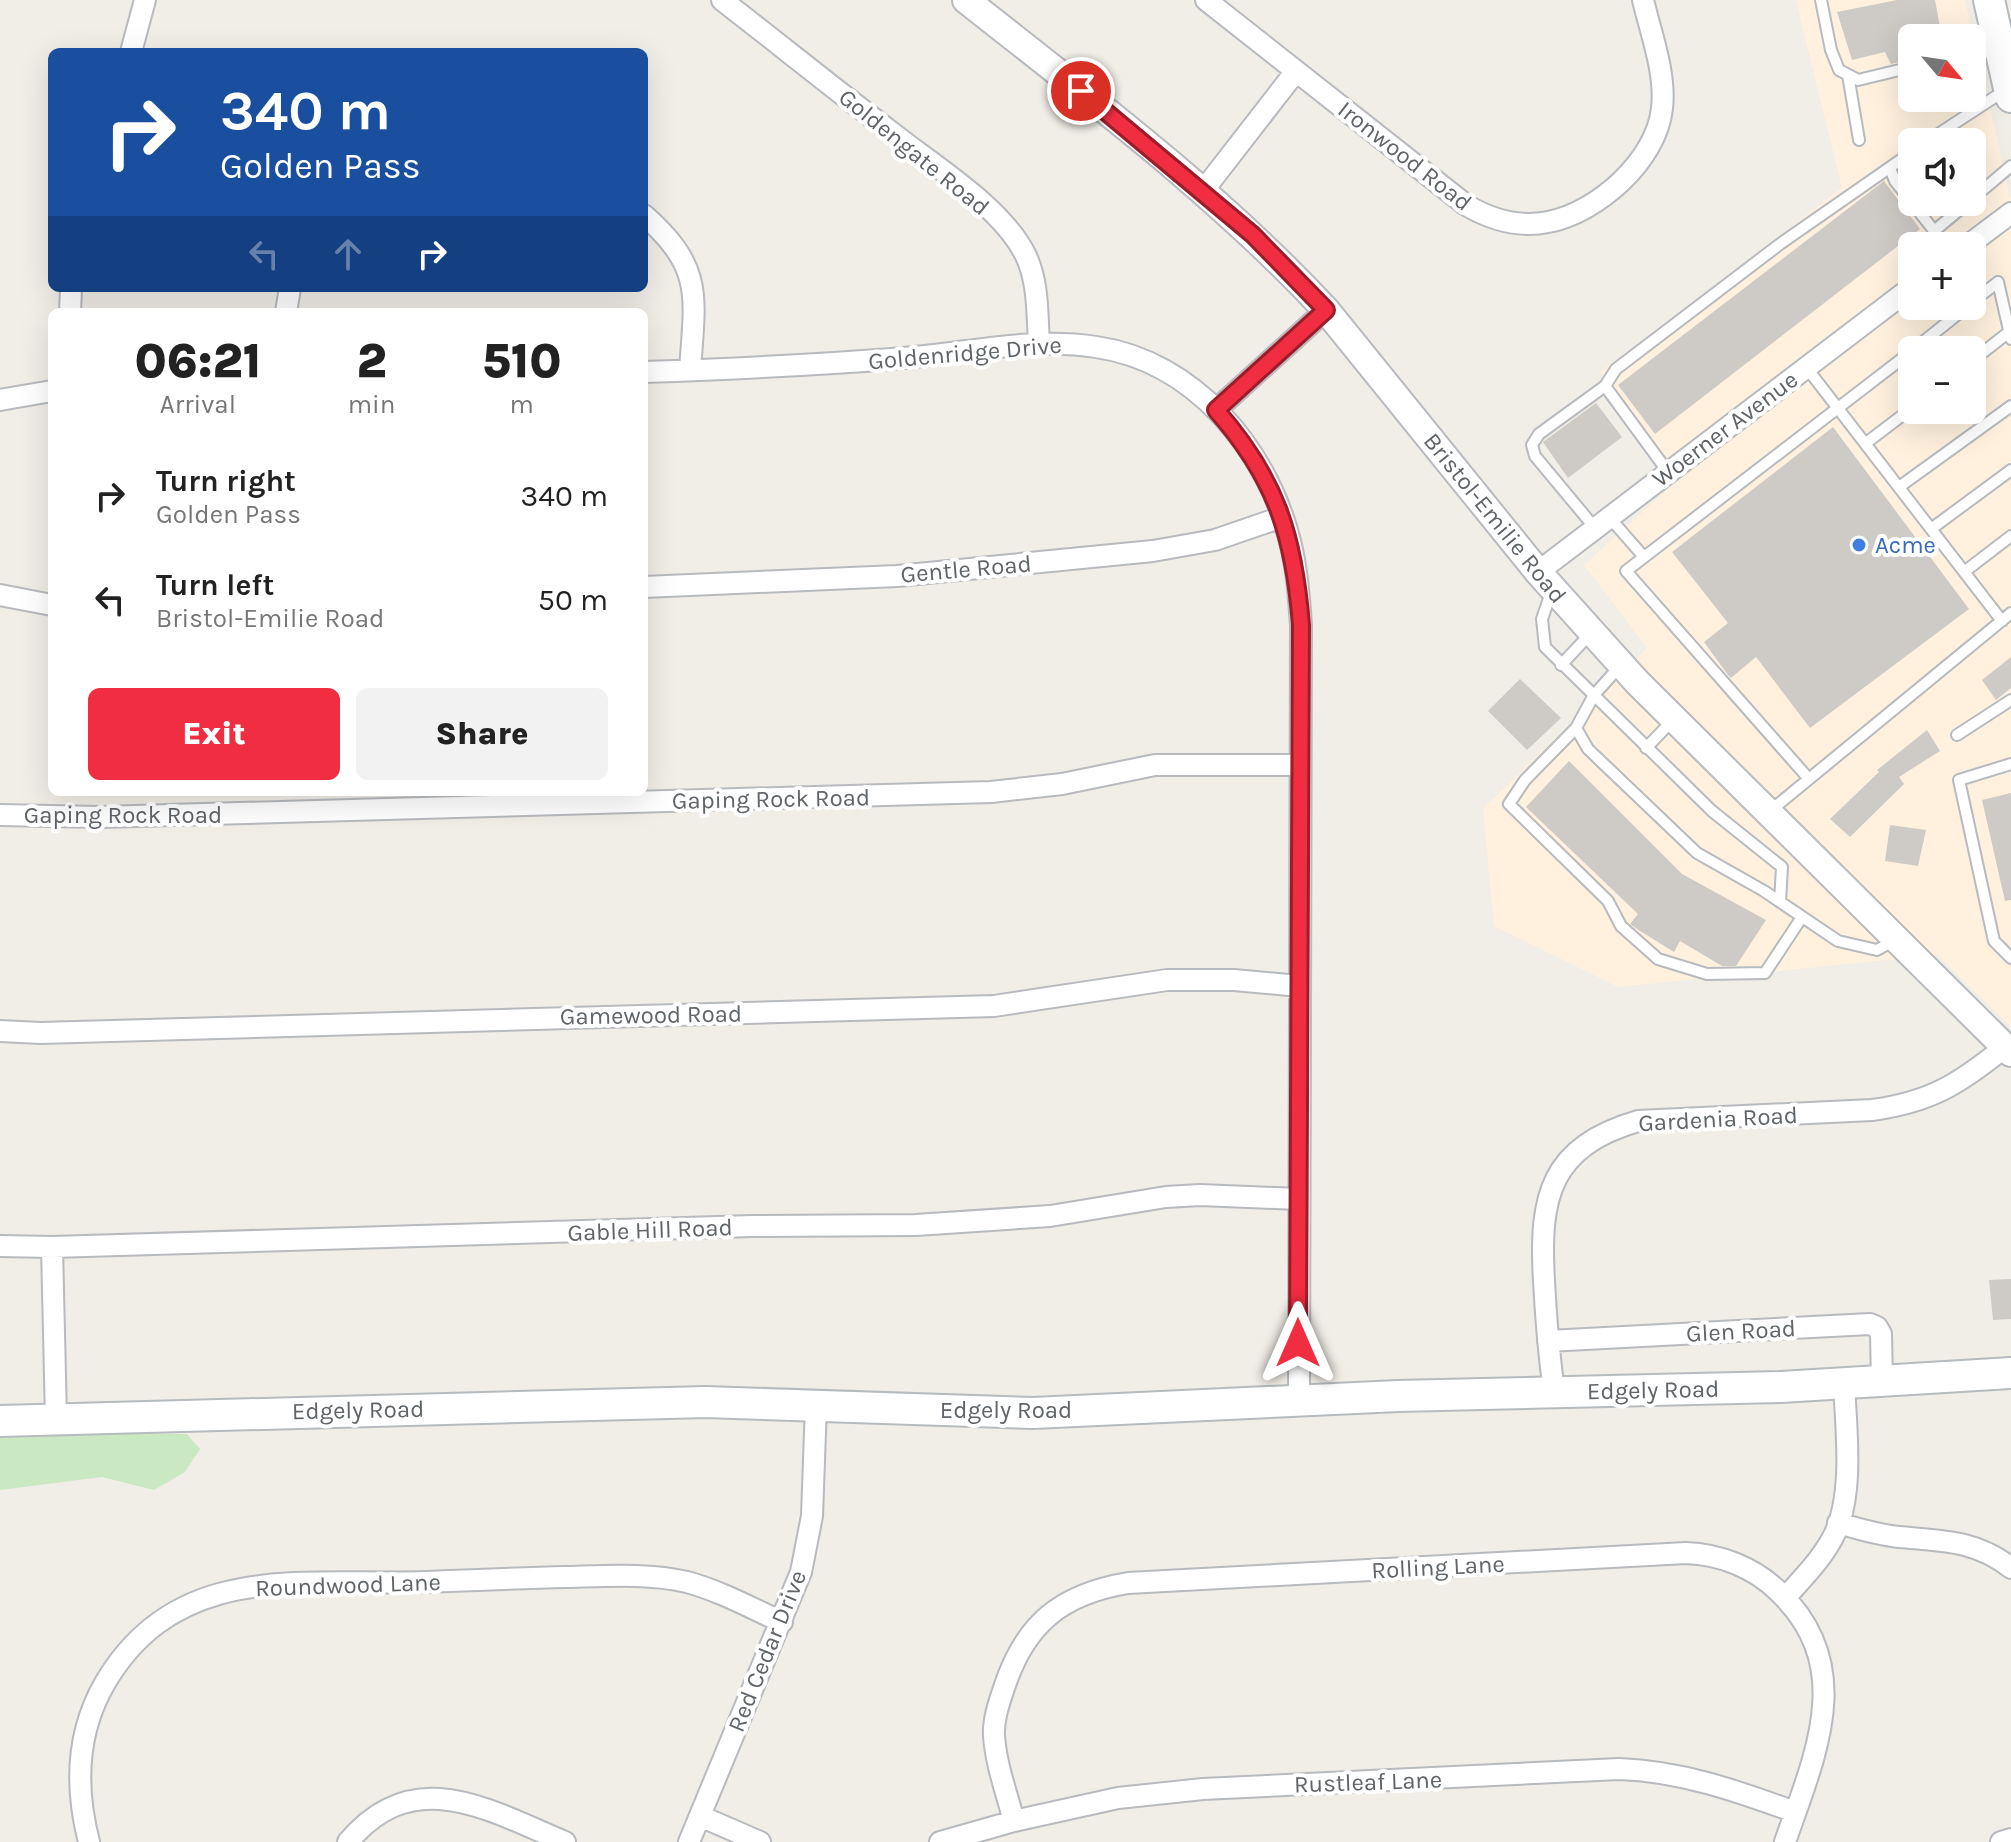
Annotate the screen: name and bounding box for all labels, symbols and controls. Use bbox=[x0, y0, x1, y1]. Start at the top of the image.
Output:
north arrow bbox=[1898, 24, 1986, 112]
map controls bbox=[1898, 24, 1986, 424]
pin bbox=[1047, 57, 1115, 125]
icon: arrive bbox=[1059, 69, 1103, 113]
text: 340 m bbox=[220, 78, 391, 143]
icon: right bbox=[88, 80, 192, 184]
street label: Goldengate Road bbox=[833, 83, 995, 221]
street label: Ironwood Road bbox=[1333, 95, 1477, 217]
button: sound bbox=[1898, 128, 1986, 216]
text: Golden Pass bbox=[220, 145, 421, 187]
icon: left bbox=[242, 232, 286, 276]
icon: ahead bbox=[326, 232, 370, 276]
icon: right bbox=[410, 232, 454, 276]
button: + bbox=[1898, 232, 1986, 320]
street label: Goldenridge Drive bbox=[867, 331, 1063, 375]
text: 06:21 bbox=[134, 333, 261, 389]
text: 2 bbox=[356, 333, 387, 389]
text: 510 bbox=[482, 333, 562, 389]
button: − bbox=[1898, 336, 1986, 424]
street label: Woerner Avenue bbox=[1647, 365, 1803, 493]
text: Arrival bbox=[160, 389, 236, 420]
text: min bbox=[348, 389, 396, 420]
text: m bbox=[510, 389, 534, 420]
street label: Bristol-Emilie Road bbox=[1418, 427, 1572, 609]
text: Turn right bbox=[156, 463, 296, 499]
icon: right bbox=[88, 474, 132, 518]
text: 340 m bbox=[521, 478, 608, 514]
text: Golden Pass bbox=[156, 499, 301, 530]
place label: Acme bbox=[1875, 531, 1936, 559]
marker: Acme bbox=[1850, 536, 1868, 554]
street label: Gentle Road bbox=[899, 549, 1033, 589]
text: Turn left bbox=[156, 567, 274, 603]
icon: left bbox=[88, 578, 132, 622]
text: 50 m bbox=[538, 582, 608, 618]
text: Bristol-Emilie Road bbox=[156, 603, 384, 634]
button: Exit bbox=[88, 688, 340, 780]
button: Share bbox=[356, 688, 608, 780]
street label: Gaping Rock Road bbox=[672, 783, 870, 815]
street label: Gaping Rock Road bbox=[24, 801, 222, 829]
street label: Gamewood Road bbox=[560, 999, 742, 1031]
street label: Gardenia Road bbox=[1638, 1101, 1798, 1137]
street label: Gable Hill Road bbox=[567, 1213, 733, 1247]
position arrow bbox=[1256, 1301, 1340, 1385]
street label: Glen Road bbox=[1685, 1314, 1797, 1348]
street label: Edgely Road bbox=[1587, 1375, 1719, 1405]
street label: Edgely Road bbox=[292, 1395, 424, 1425]
street label: Edgely Road bbox=[940, 1396, 1072, 1424]
street label: Rolling Lane bbox=[1371, 1550, 1505, 1584]
street label: Red Cedar Drive bbox=[722, 1566, 812, 1736]
street label: Roundwood Lane bbox=[255, 1568, 441, 1602]
street label: Rustleaf Lane bbox=[1293, 1765, 1443, 1799]

